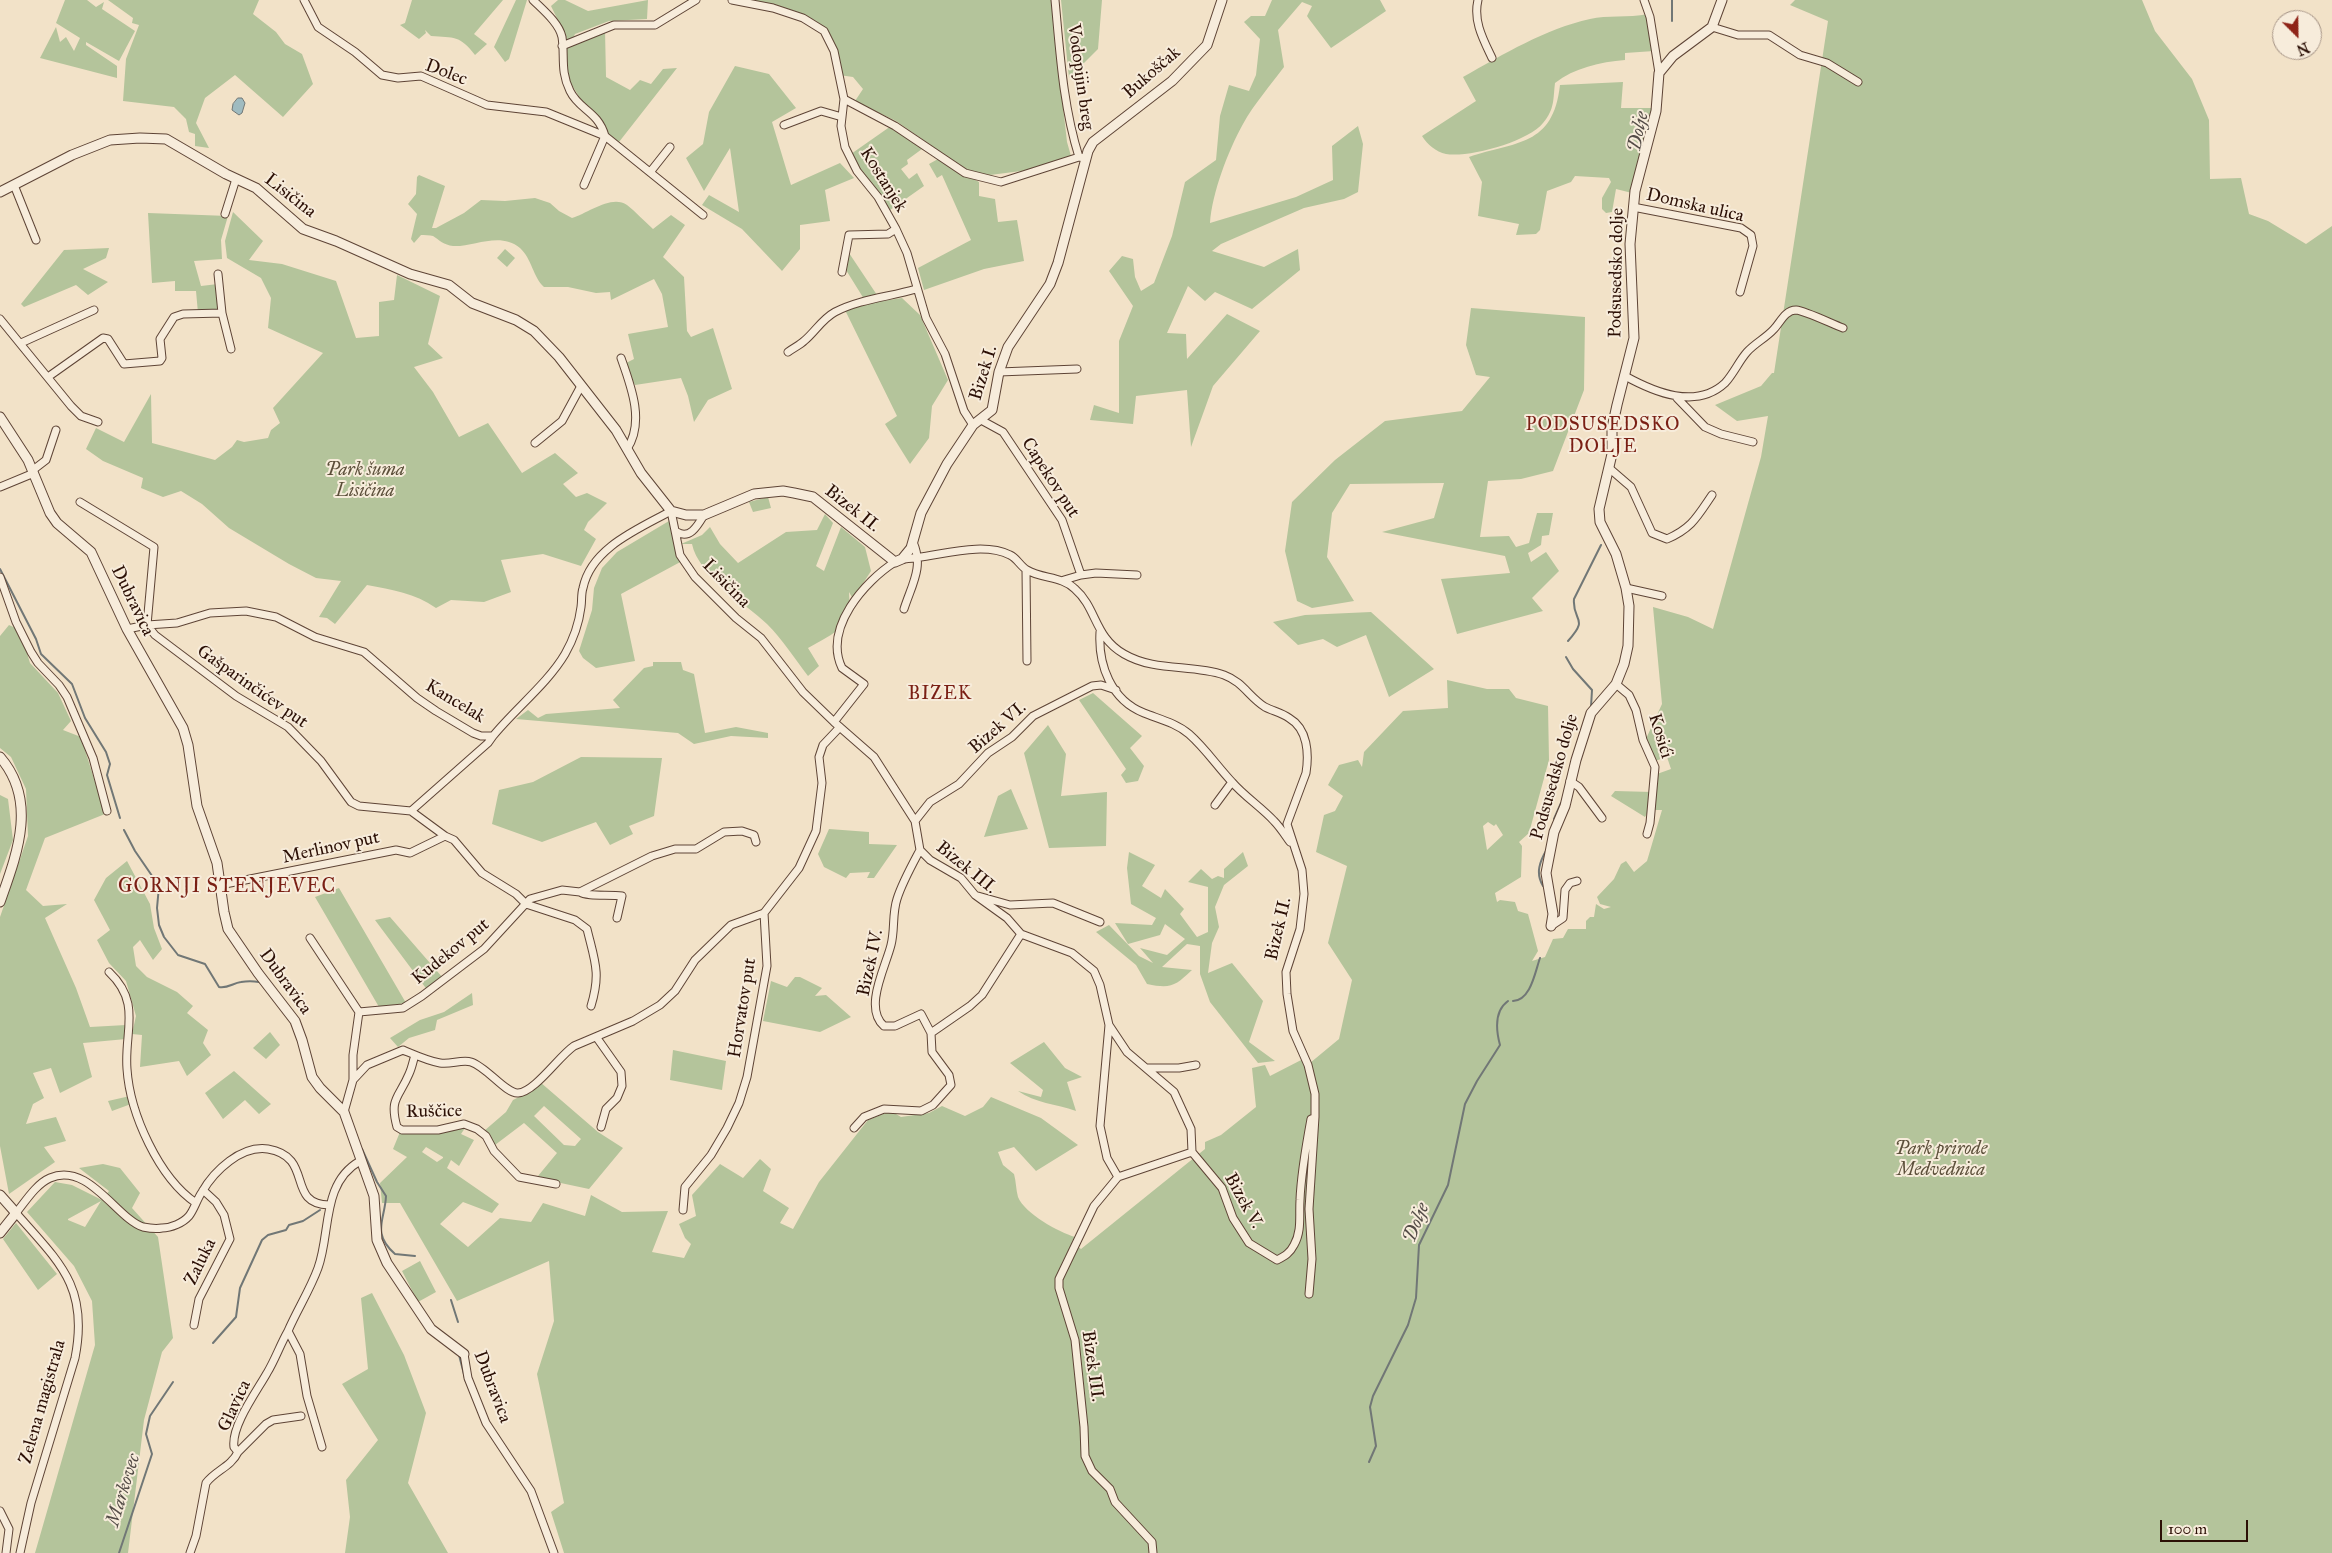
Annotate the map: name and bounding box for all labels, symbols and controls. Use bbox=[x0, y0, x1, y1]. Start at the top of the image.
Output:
north arrow bbox=[2272, 10, 2322, 60]
street label: Vodopijin breg bbox=[1062, 23, 1098, 131]
text: N bbox=[2294, 38, 2311, 58]
street label: Bukoščak bbox=[1119, 42, 1185, 104]
street label: Dolec bbox=[422, 55, 470, 91]
water label: Dolje bbox=[1624, 110, 1654, 154]
street label: Kostanjek bbox=[855, 144, 911, 216]
street label: Lisičina bbox=[260, 169, 320, 223]
street label: Domska ulica bbox=[1644, 184, 1746, 228]
street label: Podsusedsko dolje bbox=[1605, 208, 1629, 338]
street label: Bizek I. bbox=[965, 343, 1003, 403]
district label: PODSUSEDSKO DOLJE bbox=[1524, 414, 1682, 458]
street label: Capekov put bbox=[1016, 434, 1084, 522]
park label: Park šuma Lisičina bbox=[326, 460, 404, 502]
street label: Bizek II. bbox=[820, 481, 884, 537]
street label: Lisičina bbox=[698, 555, 754, 613]
street label: Dubravica bbox=[106, 562, 158, 640]
street label: Gašparinčićev put bbox=[192, 641, 312, 733]
street label: Kancelak bbox=[421, 676, 489, 728]
district label: BIZEK bbox=[907, 683, 973, 705]
street label: Bizek VI. bbox=[965, 697, 1031, 759]
street label: Kosići bbox=[1643, 711, 1677, 761]
street label: Podsusedsko dolje bbox=[1527, 712, 1583, 842]
street label: Merlinov put bbox=[280, 827, 382, 869]
street label: Bizek III. bbox=[931, 837, 1001, 899]
district label: GORNJI STENJEVEC bbox=[116, 875, 338, 899]
street label: Bizek II. bbox=[1261, 895, 1297, 963]
street label: Kudekov put bbox=[408, 914, 494, 990]
street label: Bizek IV. bbox=[853, 928, 889, 998]
street label: Dubravica bbox=[254, 945, 316, 1019]
street label: Horvatov put bbox=[724, 957, 762, 1059]
street label: Ruščice bbox=[406, 1101, 462, 1123]
park label: Park prirode Medvednica bbox=[1895, 1139, 1987, 1182]
street label: Bizek V. bbox=[1219, 1170, 1267, 1232]
water label: Dolje bbox=[1399, 1200, 1435, 1246]
street label: Zaluka bbox=[181, 1235, 221, 1289]
street label: Bizek III. bbox=[1076, 1329, 1108, 1403]
street label: Zelena magistrala bbox=[15, 1337, 71, 1467]
street label: Dubravica bbox=[468, 1348, 516, 1426]
street label: Glavica bbox=[214, 1377, 256, 1435]
water label: Markovec bbox=[102, 1451, 146, 1529]
scale bar bbox=[2162, 1510, 2250, 1542]
text: 100 m bbox=[2168, 1520, 2207, 1538]

